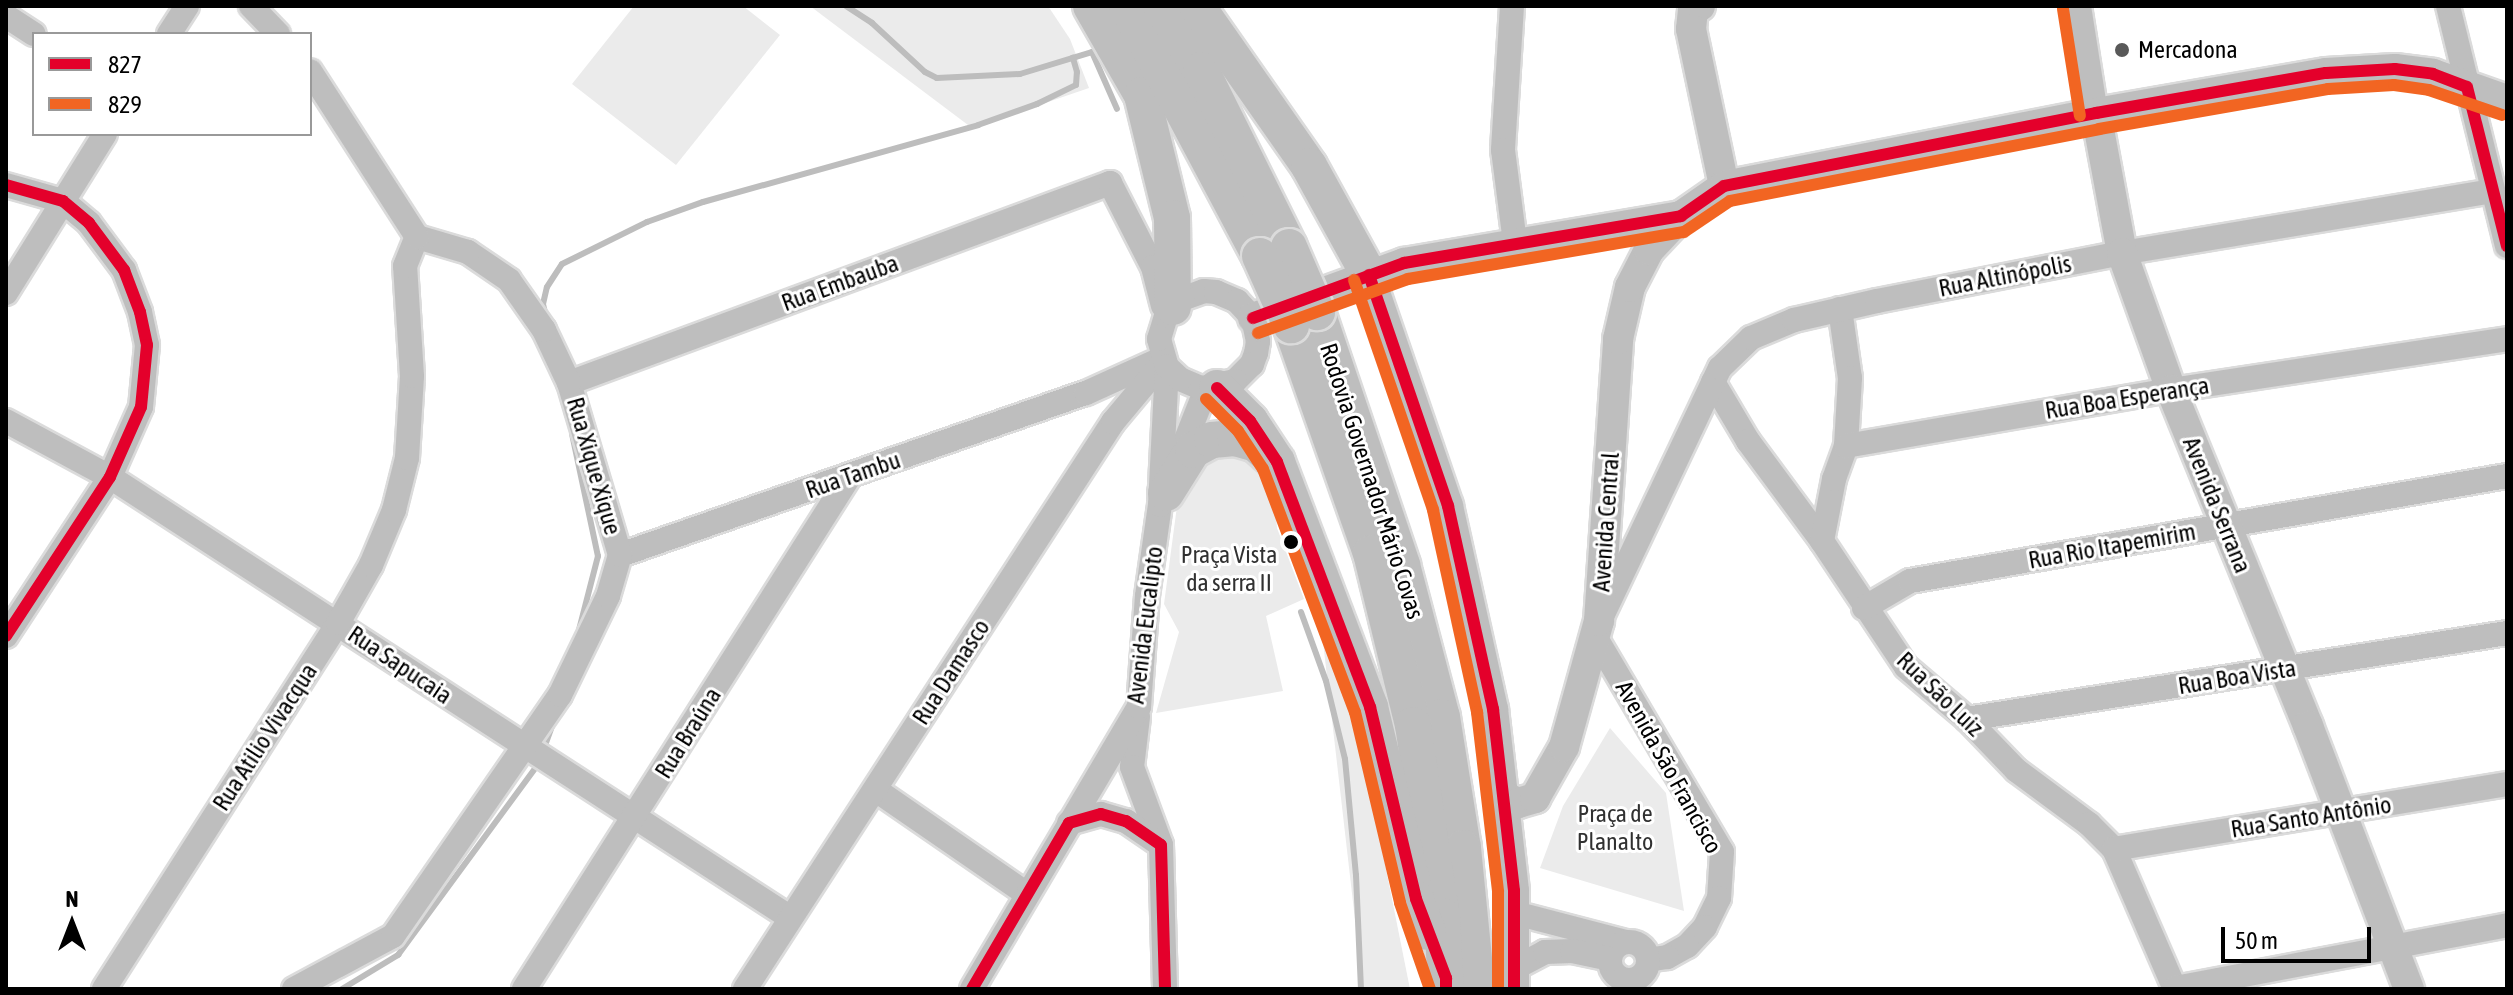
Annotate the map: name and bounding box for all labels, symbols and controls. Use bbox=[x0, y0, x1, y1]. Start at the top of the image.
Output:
legend bbox=[32, 32, 312, 136]
place label: Mercadona bbox=[2138, 36, 2238, 64]
marker: Mercadona bbox=[2113, 41, 2131, 59]
text: 827 bbox=[108, 51, 142, 78]
text: 829 bbox=[108, 91, 142, 118]
street label: Rua Embauba bbox=[778, 249, 902, 317]
street label: Rua Altinópolis bbox=[1936, 249, 2074, 303]
street label: Rodovia Governador Mário Covas bbox=[1314, 339, 1430, 623]
street label: Rua Boa Esperança bbox=[2043, 371, 2211, 425]
street label: Rua Xique Xique bbox=[561, 394, 627, 538]
street label: Avenida Serrana bbox=[2177, 433, 2257, 577]
street label: Rua Tambu bbox=[802, 445, 904, 505]
street label: Avenida Central bbox=[1587, 451, 1625, 593]
street label: Rua Rio Itapemirim bbox=[2026, 517, 2198, 575]
unlabelled marker bbox=[1283, 534, 1299, 550]
park label: Praça Vista da serra II bbox=[1181, 541, 1277, 597]
street label: Avenida Eucalipto bbox=[1121, 545, 1169, 705]
street label: Rua Damasco bbox=[906, 614, 996, 730]
street label: Rua Sapucaia bbox=[343, 620, 457, 710]
street label: Rua São Luiz bbox=[1891, 646, 1989, 742]
street label: Rua Boa Vista bbox=[2176, 653, 2298, 701]
street label: Rua Atilio Vivacqua bbox=[207, 658, 323, 816]
street label: Avenida São Francisco bbox=[1610, 676, 1728, 858]
street label: Rua Braúna bbox=[649, 682, 727, 784]
street label: Rua Santo Antônio bbox=[2229, 790, 2393, 844]
park label: Praça de Planalto bbox=[1577, 800, 1653, 856]
north arrow bbox=[32, 883, 112, 963]
text: N bbox=[66, 886, 78, 912]
scale bar bbox=[2225, 911, 2375, 961]
text: 50 m bbox=[2235, 927, 2278, 954]

